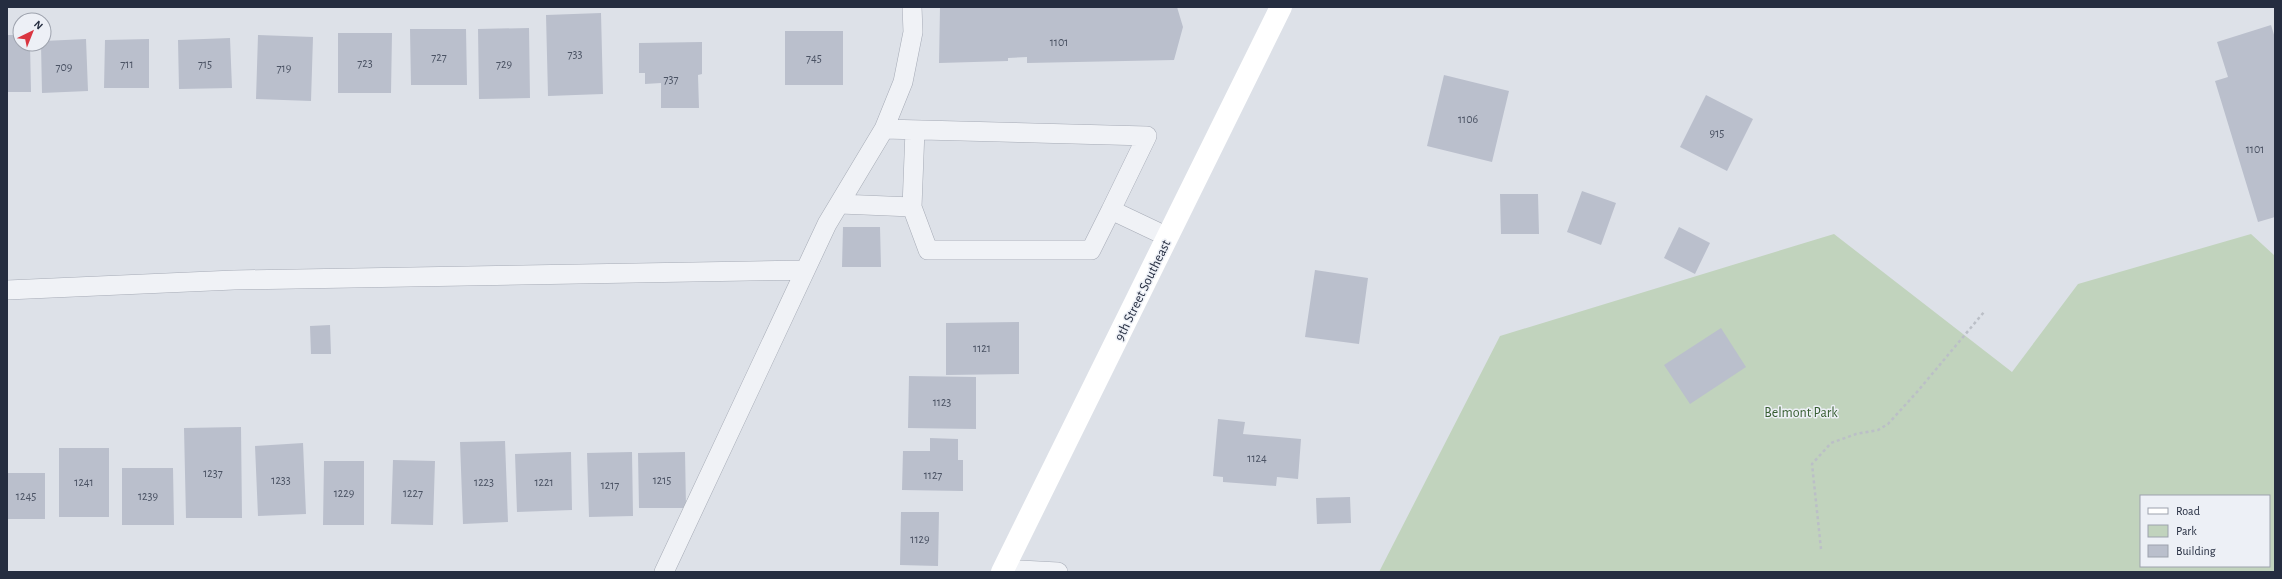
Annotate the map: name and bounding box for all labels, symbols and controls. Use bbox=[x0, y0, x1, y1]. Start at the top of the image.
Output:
north arrow bbox=[12, 12, 52, 52]
text: N bbox=[32, 18, 45, 32]
house number: 1101 bbox=[1050, 36, 1068, 48]
house number: 733 bbox=[568, 48, 582, 60]
house number: 727 bbox=[431, 51, 447, 63]
house number: 745 bbox=[806, 52, 822, 64]
house number: 723 bbox=[357, 57, 373, 69]
house number: 711 bbox=[120, 58, 134, 70]
house number: 715 bbox=[198, 58, 212, 70]
house number: 729 bbox=[496, 58, 512, 70]
house number: 709 bbox=[56, 61, 73, 73]
house number: 719 bbox=[277, 62, 292, 74]
house number: 737 bbox=[664, 73, 678, 85]
house number: 1106 bbox=[1458, 113, 1478, 125]
house number: 915 bbox=[1710, 127, 1724, 139]
house number: 1101 bbox=[2246, 143, 2264, 155]
street label: 9th Street Southeast bbox=[1112, 237, 1174, 343]
house number: 1121 bbox=[973, 342, 991, 354]
house number: 1123 bbox=[933, 396, 951, 408]
park label: Belmont Park bbox=[1764, 406, 1838, 420]
house number: 1124 bbox=[1247, 452, 1267, 464]
house number: 1237 bbox=[203, 467, 223, 479]
house number: 1127 bbox=[924, 469, 942, 481]
house number: 1233 bbox=[271, 474, 291, 486]
house number: 1215 bbox=[653, 474, 671, 486]
house number: 1241 bbox=[74, 476, 94, 488]
house number: 1223 bbox=[474, 476, 494, 488]
house number: 1221 bbox=[534, 476, 554, 488]
house number: 1217 bbox=[601, 479, 619, 491]
house number: 1229 bbox=[334, 487, 355, 499]
house number: 1227 bbox=[403, 487, 423, 499]
house number: 1245 bbox=[16, 490, 36, 502]
house number: 1239 bbox=[138, 490, 158, 502]
legend bbox=[2140, 495, 2270, 567]
text: Road bbox=[2176, 505, 2200, 517]
text: Park bbox=[2176, 525, 2197, 537]
house number: 1129 bbox=[910, 533, 930, 545]
text: Building bbox=[2176, 545, 2216, 557]

